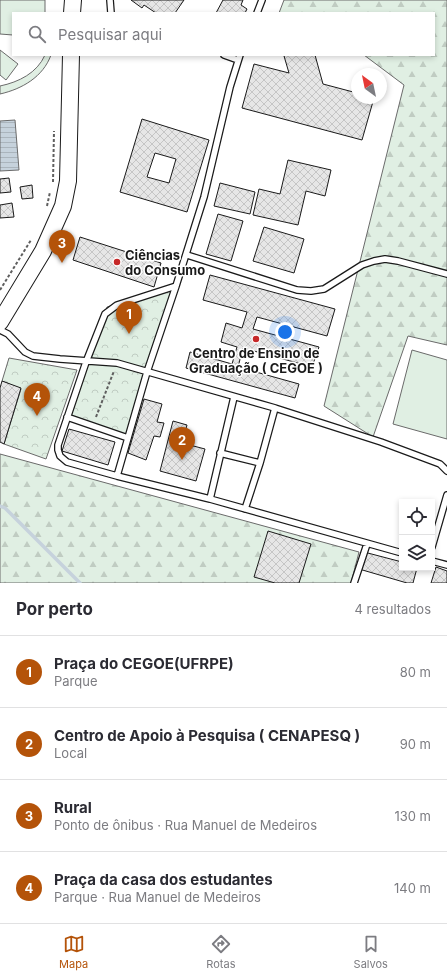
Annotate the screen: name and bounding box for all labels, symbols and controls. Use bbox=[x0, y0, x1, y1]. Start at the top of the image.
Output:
search box bbox=[12, 12, 435, 56]
icon: search bbox=[26, 23, 48, 45]
text: Pesquisar aqui bbox=[58, 25, 162, 44]
north arrow bbox=[351, 68, 387, 104]
pin: 3 bbox=[49, 230, 75, 263]
place label: Ciências do Consumo bbox=[125, 247, 205, 278]
marker: Ciências do Consumo bbox=[112, 257, 122, 267]
pin: 1 bbox=[116, 301, 142, 334]
your location bbox=[275, 322, 295, 342]
marker: Centro de Ensino de Graduação ( CEGOE ) bbox=[251, 334, 261, 344]
place label: Centro de Ensino de Graduação ( CEGOE ) bbox=[189, 345, 323, 376]
pin: 4 bbox=[24, 383, 50, 416]
pin: 2 bbox=[169, 427, 195, 460]
map controls bbox=[399, 499, 435, 571]
button: locate bbox=[399, 499, 435, 535]
button: layers bbox=[399, 535, 435, 571]
text: Por perto bbox=[16, 599, 93, 619]
text: 4 resultados bbox=[355, 601, 431, 617]
text: Praça do CEGOE(UFRPE) bbox=[54, 654, 234, 673]
text: 1 bbox=[26, 664, 32, 680]
text: 80 m bbox=[400, 664, 431, 680]
text: Parque bbox=[54, 673, 98, 689]
text: Centro de Apoio à Pesquisa ( CENAPESQ ) bbox=[54, 726, 360, 745]
text: 2 bbox=[25, 736, 33, 752]
text: 90 m bbox=[400, 736, 431, 752]
text: Local bbox=[54, 745, 87, 761]
text: Rural bbox=[54, 798, 92, 817]
text: 3 bbox=[25, 808, 33, 824]
text: 130 m bbox=[394, 808, 431, 824]
text: Ponto de ônibus · Rua Manuel de Medeiros bbox=[54, 817, 317, 833]
text: Praça da casa dos estudantes bbox=[54, 870, 273, 889]
text: 4 bbox=[25, 880, 33, 896]
text: 140 m bbox=[394, 880, 431, 896]
text: Parque · Rua Manuel de Medeiros bbox=[54, 889, 261, 905]
tab: Mapa bbox=[59, 933, 88, 971]
tab: Rotas bbox=[206, 933, 235, 971]
tab: Salvos bbox=[354, 933, 388, 971]

